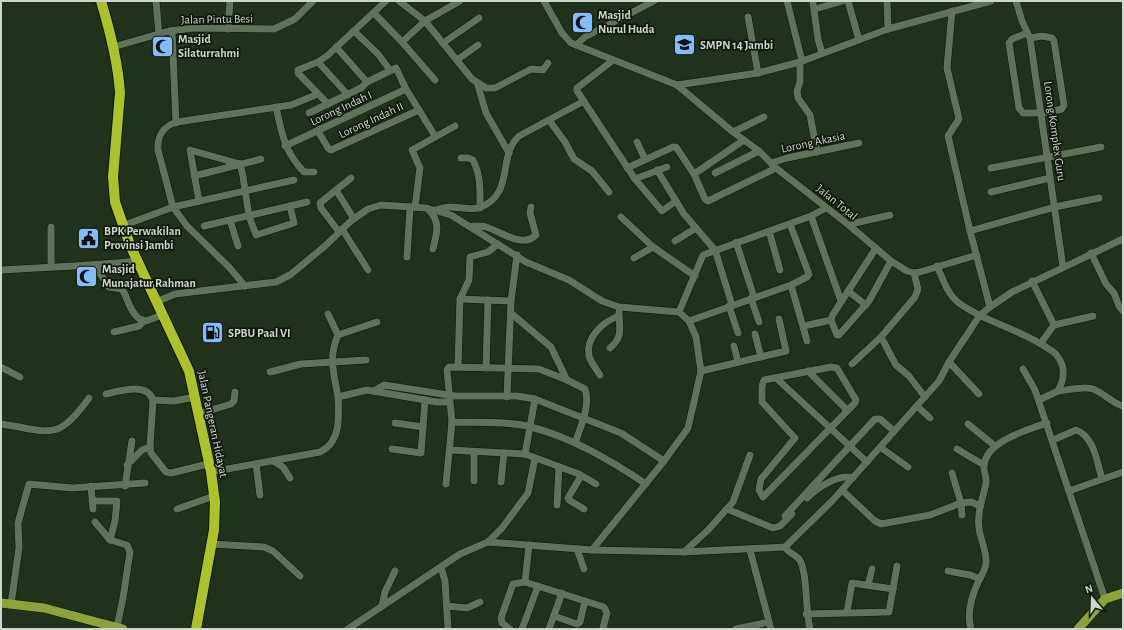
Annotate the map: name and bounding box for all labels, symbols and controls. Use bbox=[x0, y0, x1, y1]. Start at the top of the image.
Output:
mosque icon: Masjid Nurul Huda bbox=[570, 9, 596, 35]
place label: Masjid Nurul Huda bbox=[598, 9, 655, 35]
street label: Jalan Pintu Besi bbox=[181, 12, 253, 26]
school or university icon: SMPN 14 Jambi bbox=[671, 32, 697, 58]
mosque icon: Masjid Silaturrahmi bbox=[149, 33, 175, 59]
place label: Masjid Silaturrahmi bbox=[178, 33, 239, 59]
place label: SMPN 14 Jambi bbox=[700, 39, 773, 51]
street label: Lorong Komplex Guru bbox=[1042, 80, 1068, 182]
street label: Lorong Indah I bbox=[308, 88, 374, 128]
street label: Lorong Indah II bbox=[337, 100, 405, 140]
street label: Lorong Akasia bbox=[780, 129, 846, 155]
street label: Jalan Total bbox=[814, 182, 860, 222]
public building icon: BPK Perwakilan Provinsi Jambi bbox=[76, 225, 102, 251]
place label: BPK Perwakilan Provinsi Jambi bbox=[104, 225, 181, 251]
mosque icon: Masjid Munajatur Rahman bbox=[73, 263, 99, 289]
place label: Masjid Munajatur Rahman bbox=[102, 263, 196, 290]
fuel station icon: SPBU Paal VI bbox=[199, 320, 225, 346]
place label: SPBU Paal VI bbox=[228, 327, 290, 339]
street label: Jalan Pangeran Hidayat bbox=[195, 369, 230, 479]
north arrow bbox=[1072, 578, 1112, 618]
text: N bbox=[1083, 583, 1094, 595]

